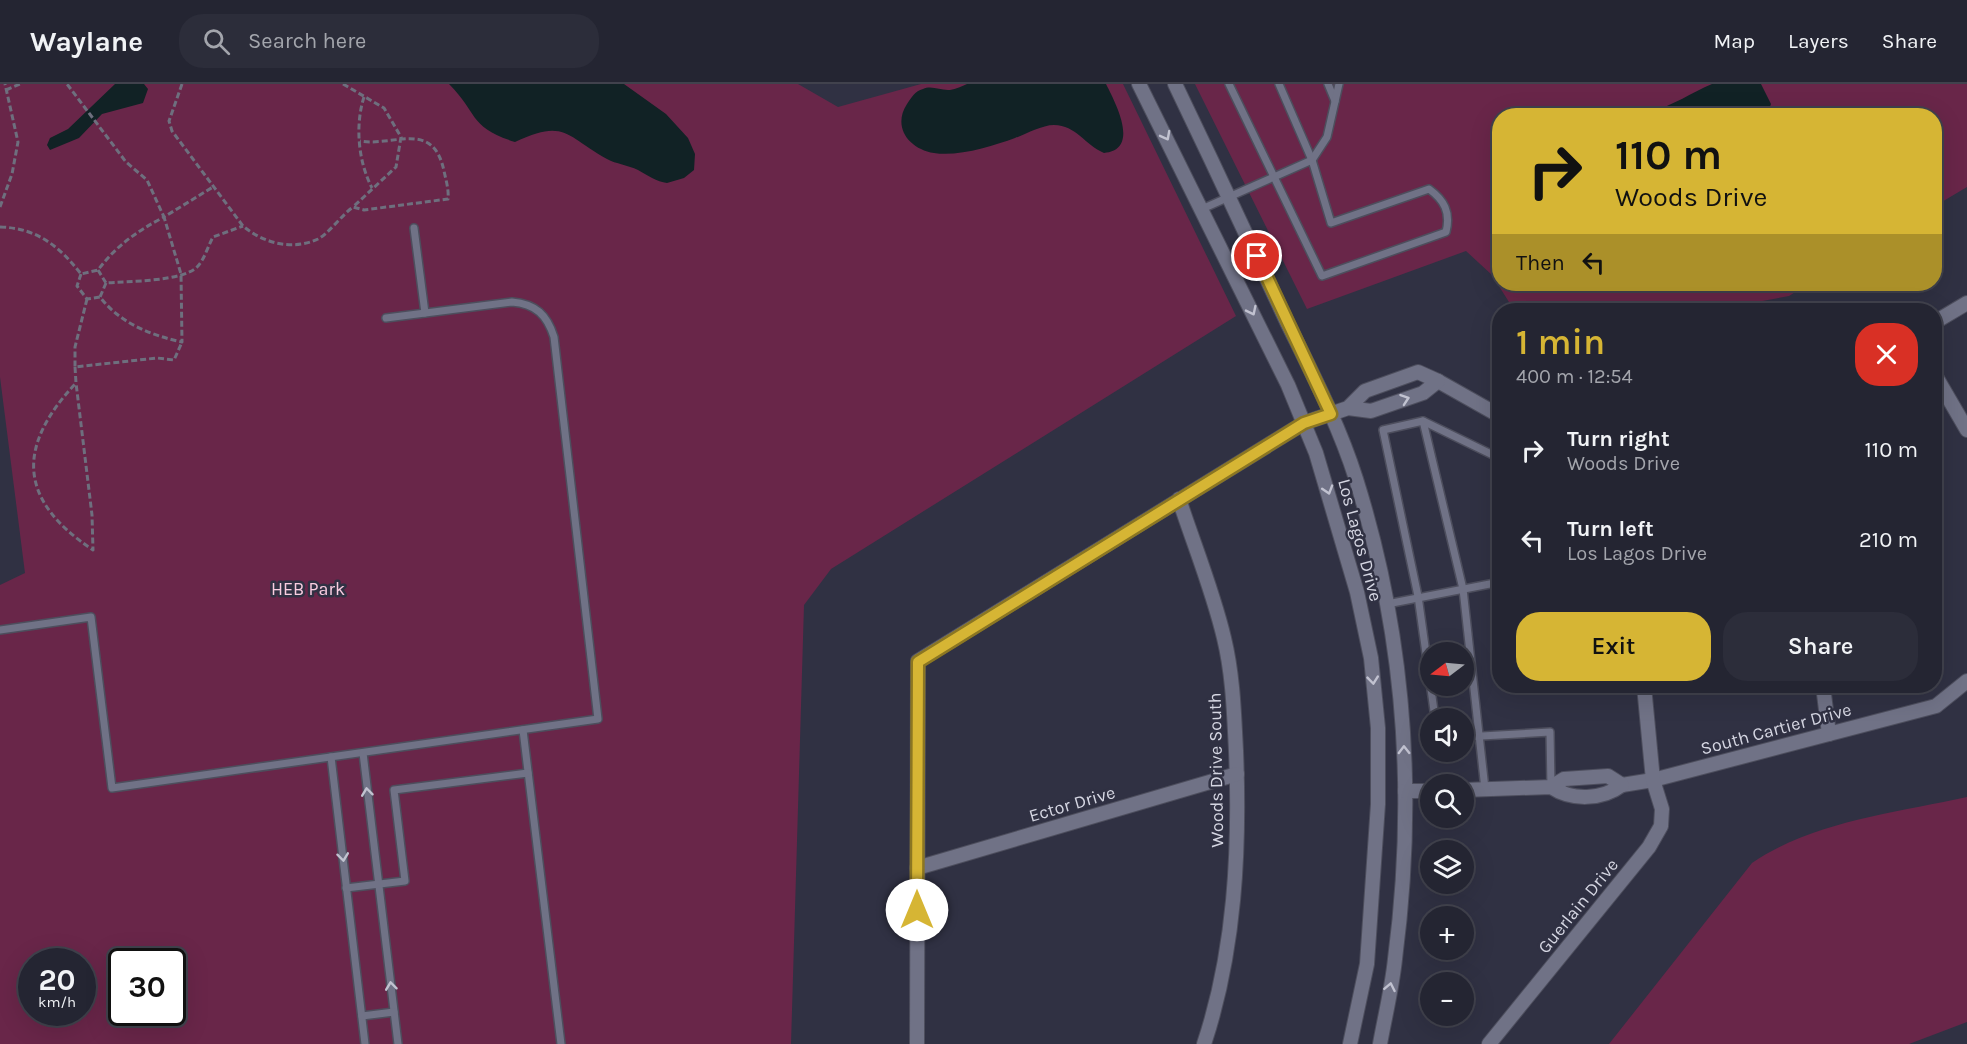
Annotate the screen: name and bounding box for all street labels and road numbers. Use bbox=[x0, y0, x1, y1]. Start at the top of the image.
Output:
street label: Los Lagos Drive bbox=[1333, 476, 1387, 604]
street label: Woods Drive South bbox=[1204, 692, 1228, 848]
street label: South Cartier Drive bbox=[1698, 698, 1854, 760]
street label: Ector Drive bbox=[1026, 781, 1118, 827]
street label: Guerlain Drive bbox=[1533, 854, 1623, 958]

